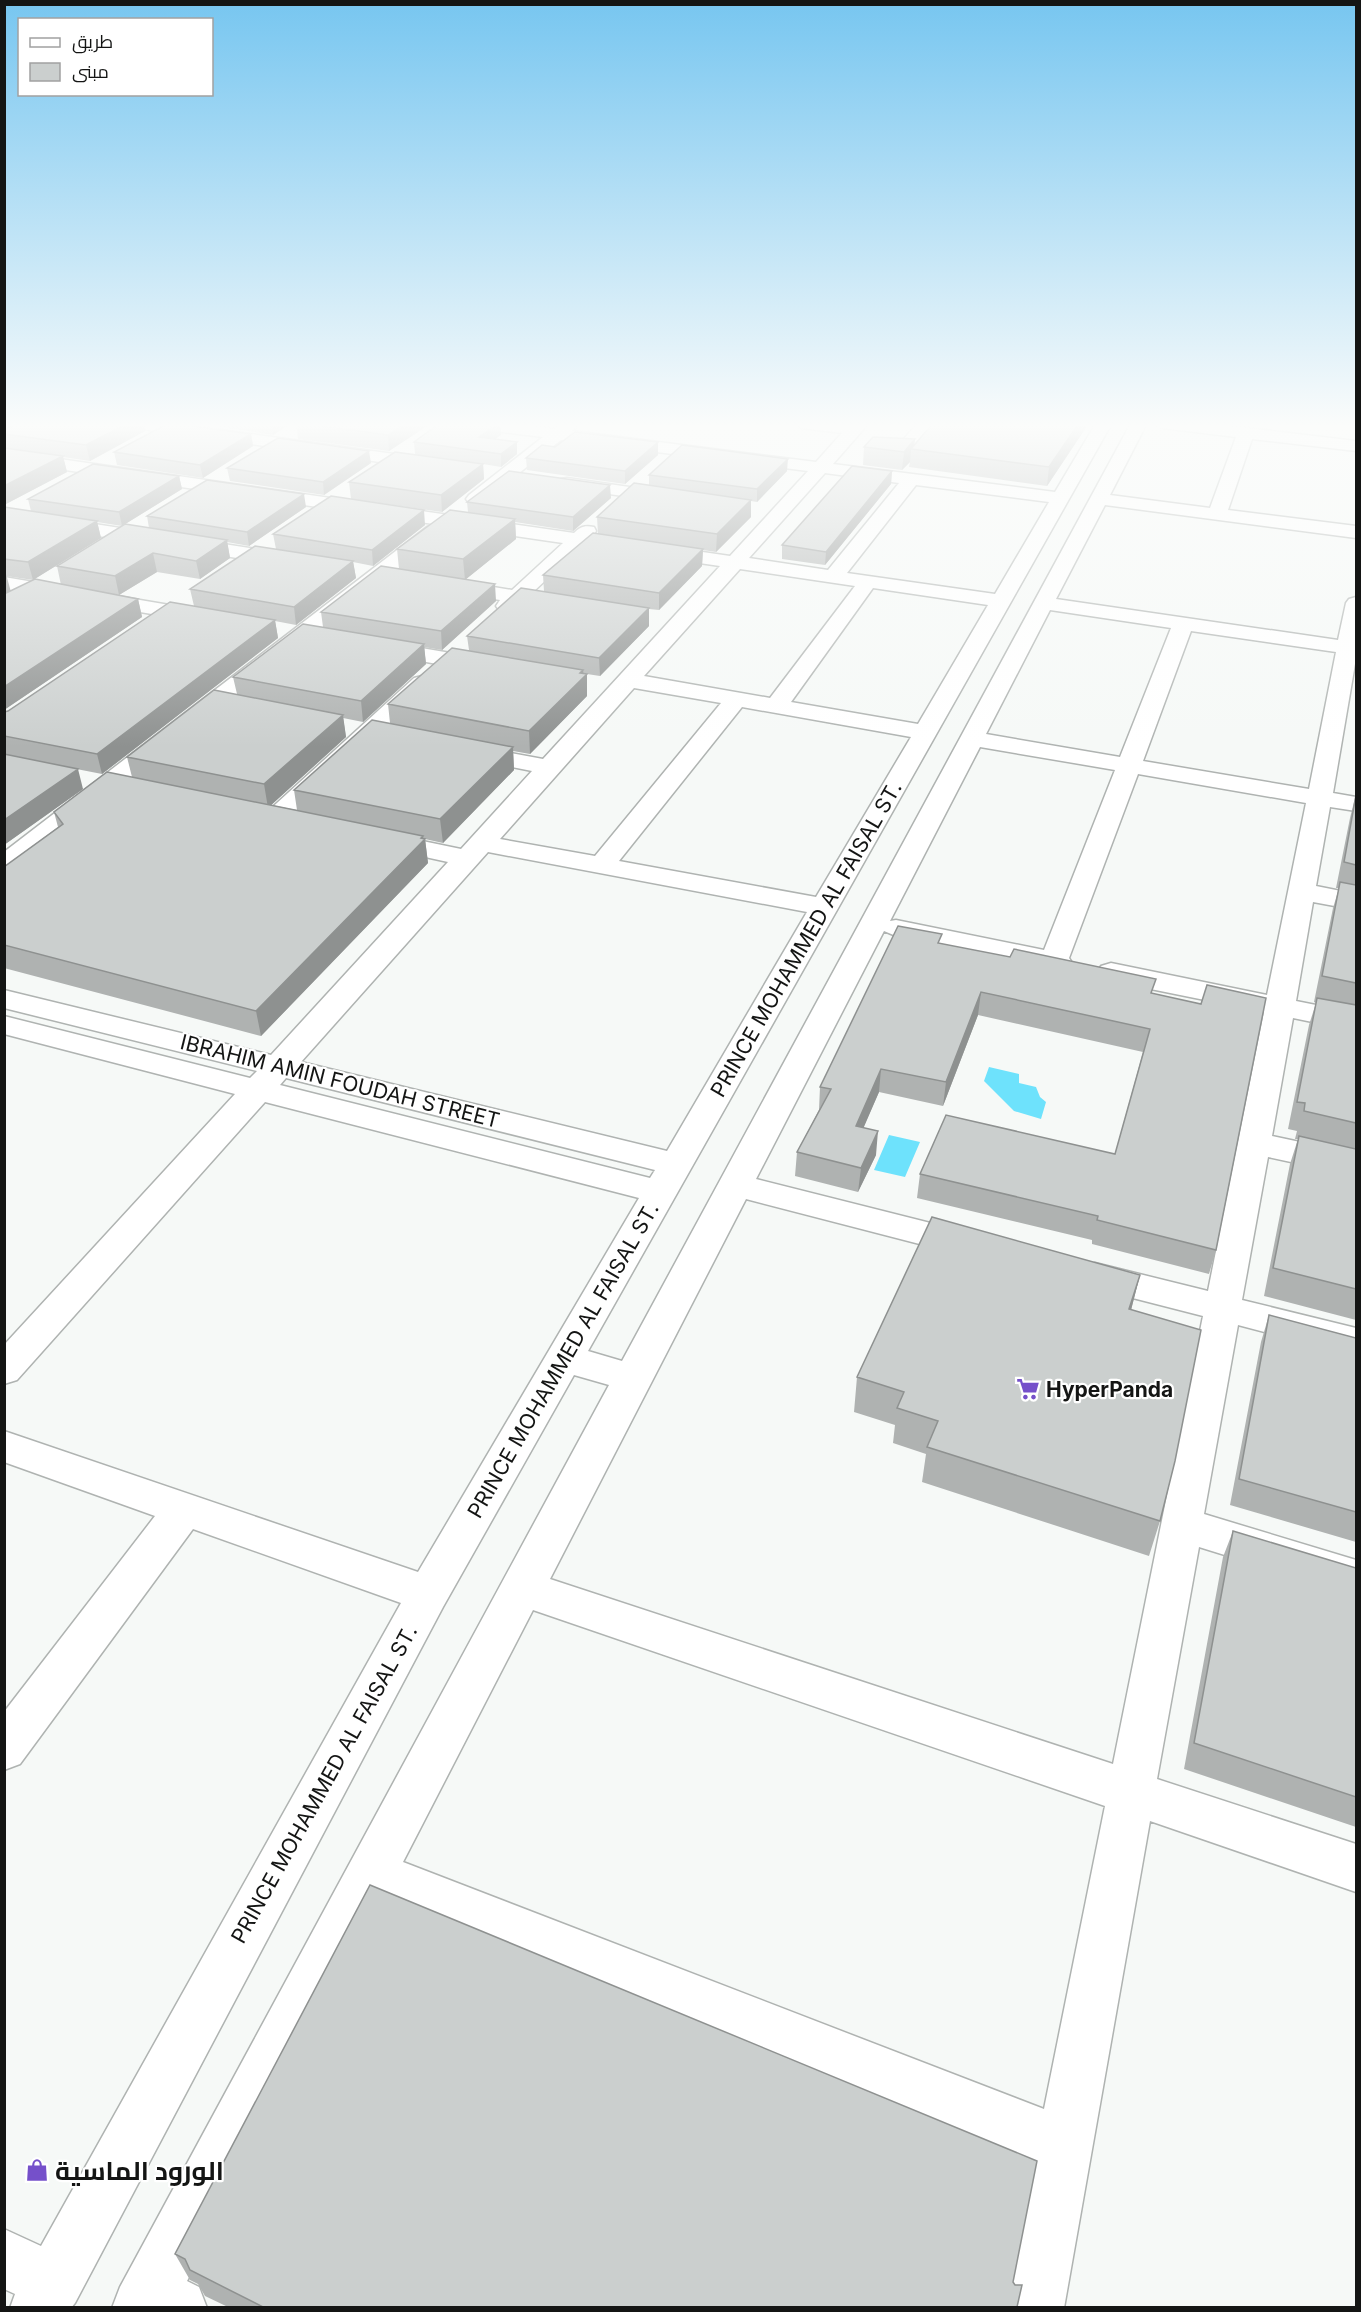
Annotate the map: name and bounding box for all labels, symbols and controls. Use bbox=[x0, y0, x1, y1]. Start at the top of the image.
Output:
legend bbox=[18, 18, 213, 96]
text: طريق bbox=[72, 31, 113, 54]
text: مبنى bbox=[72, 61, 109, 83]
street label: PRINCE MOHAMMED AL FAISAL ST. bbox=[705, 777, 907, 1101]
street label: IBRAHIM AMIN FOUDAH STREET bbox=[178, 1029, 502, 1133]
street label: PRINCE MOHAMMED AL FAISAL ST. bbox=[462, 1198, 664, 1522]
supermarket icon: HyperPanda bbox=[1015, 1376, 1041, 1402]
place label: HyperPanda bbox=[1046, 1377, 1173, 1402]
street label: PRINCE MOHAMMED AL FAISAL ST. bbox=[226, 1621, 422, 1947]
place label: الورود الماسية bbox=[55, 2155, 224, 2186]
shop icon: الورود الماسية bbox=[24, 2157, 50, 2183]

